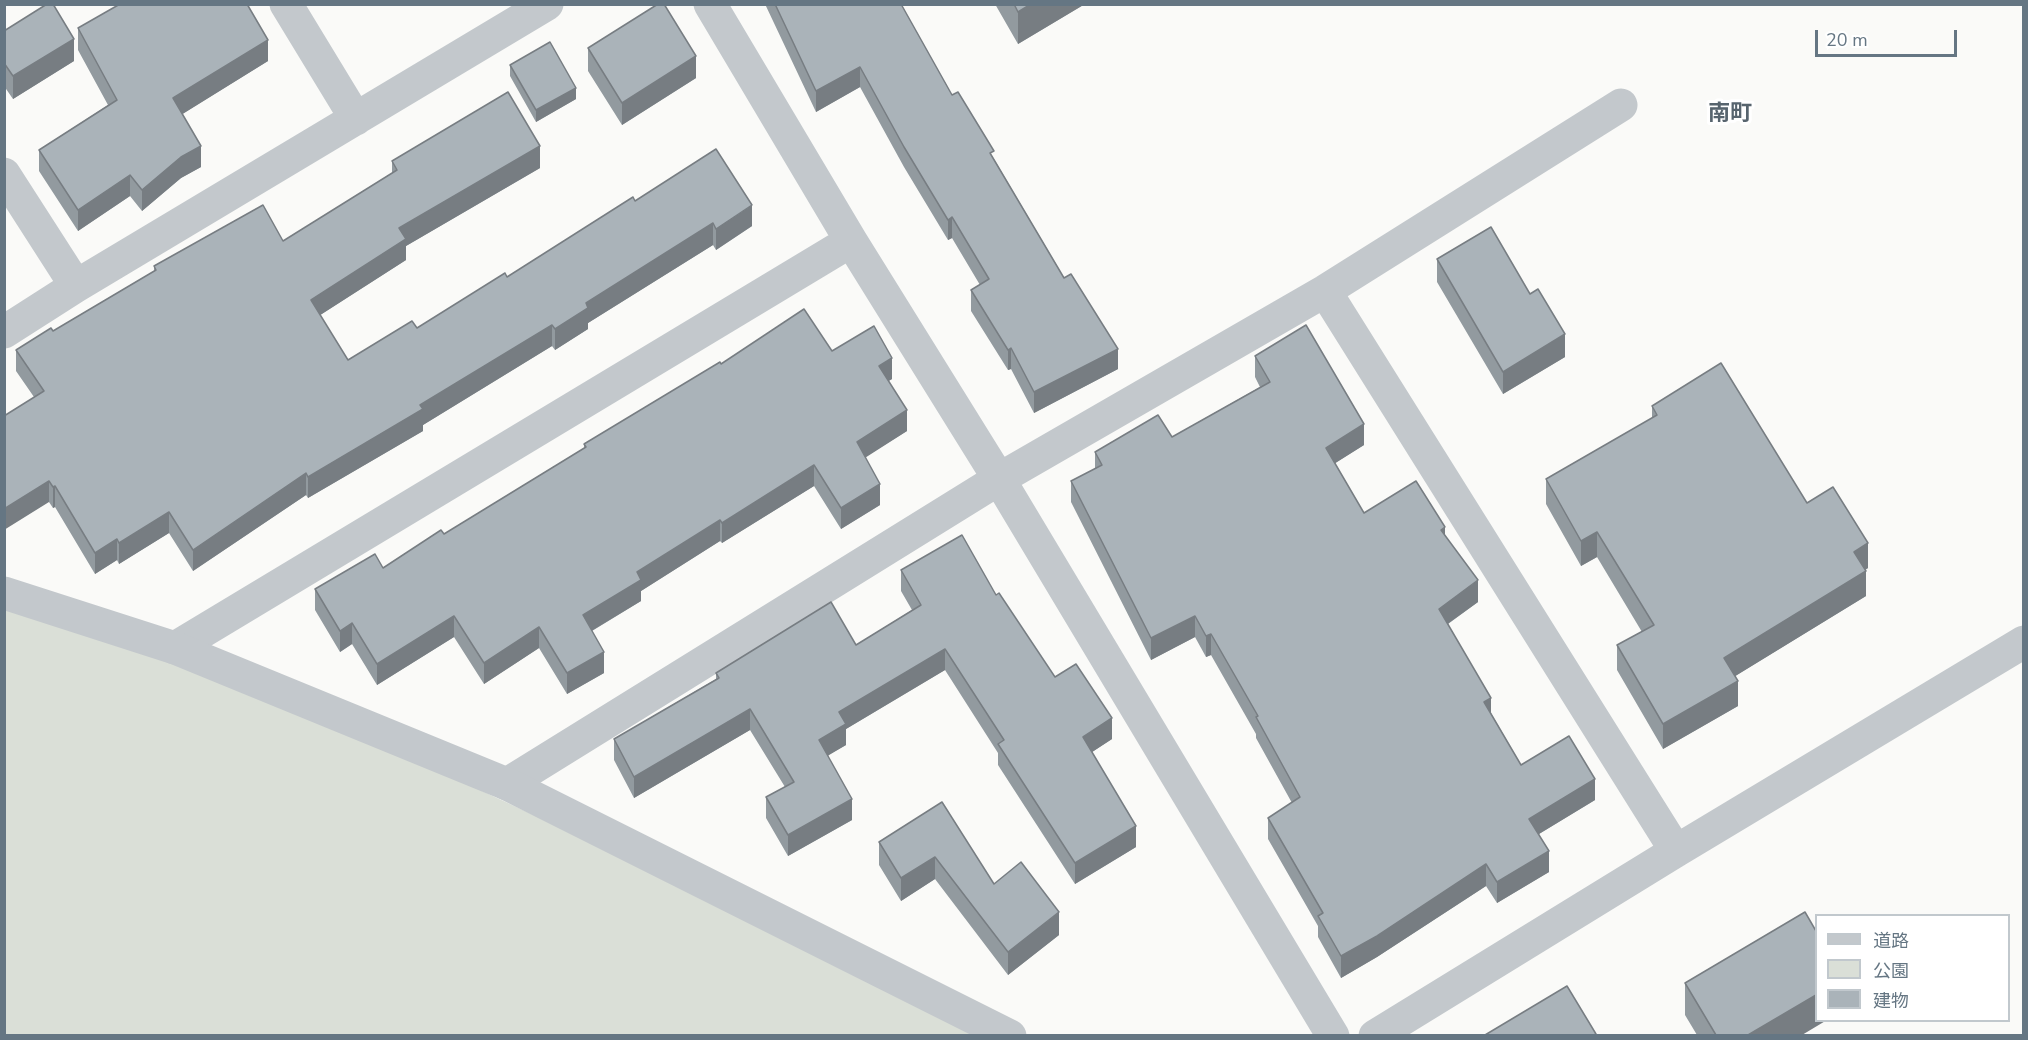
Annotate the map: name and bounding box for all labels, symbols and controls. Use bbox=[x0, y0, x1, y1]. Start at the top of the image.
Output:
scale bar bbox=[1818, 18, 1960, 56]
text: 20 m bbox=[1826, 28, 1868, 52]
district label: 南町 bbox=[1708, 102, 1752, 128]
legend bbox=[1815, 914, 2010, 1022]
text: 道路 bbox=[1873, 929, 1909, 953]
text: 公園 bbox=[1873, 959, 1909, 983]
text: 建物 bbox=[1873, 989, 1909, 1013]

